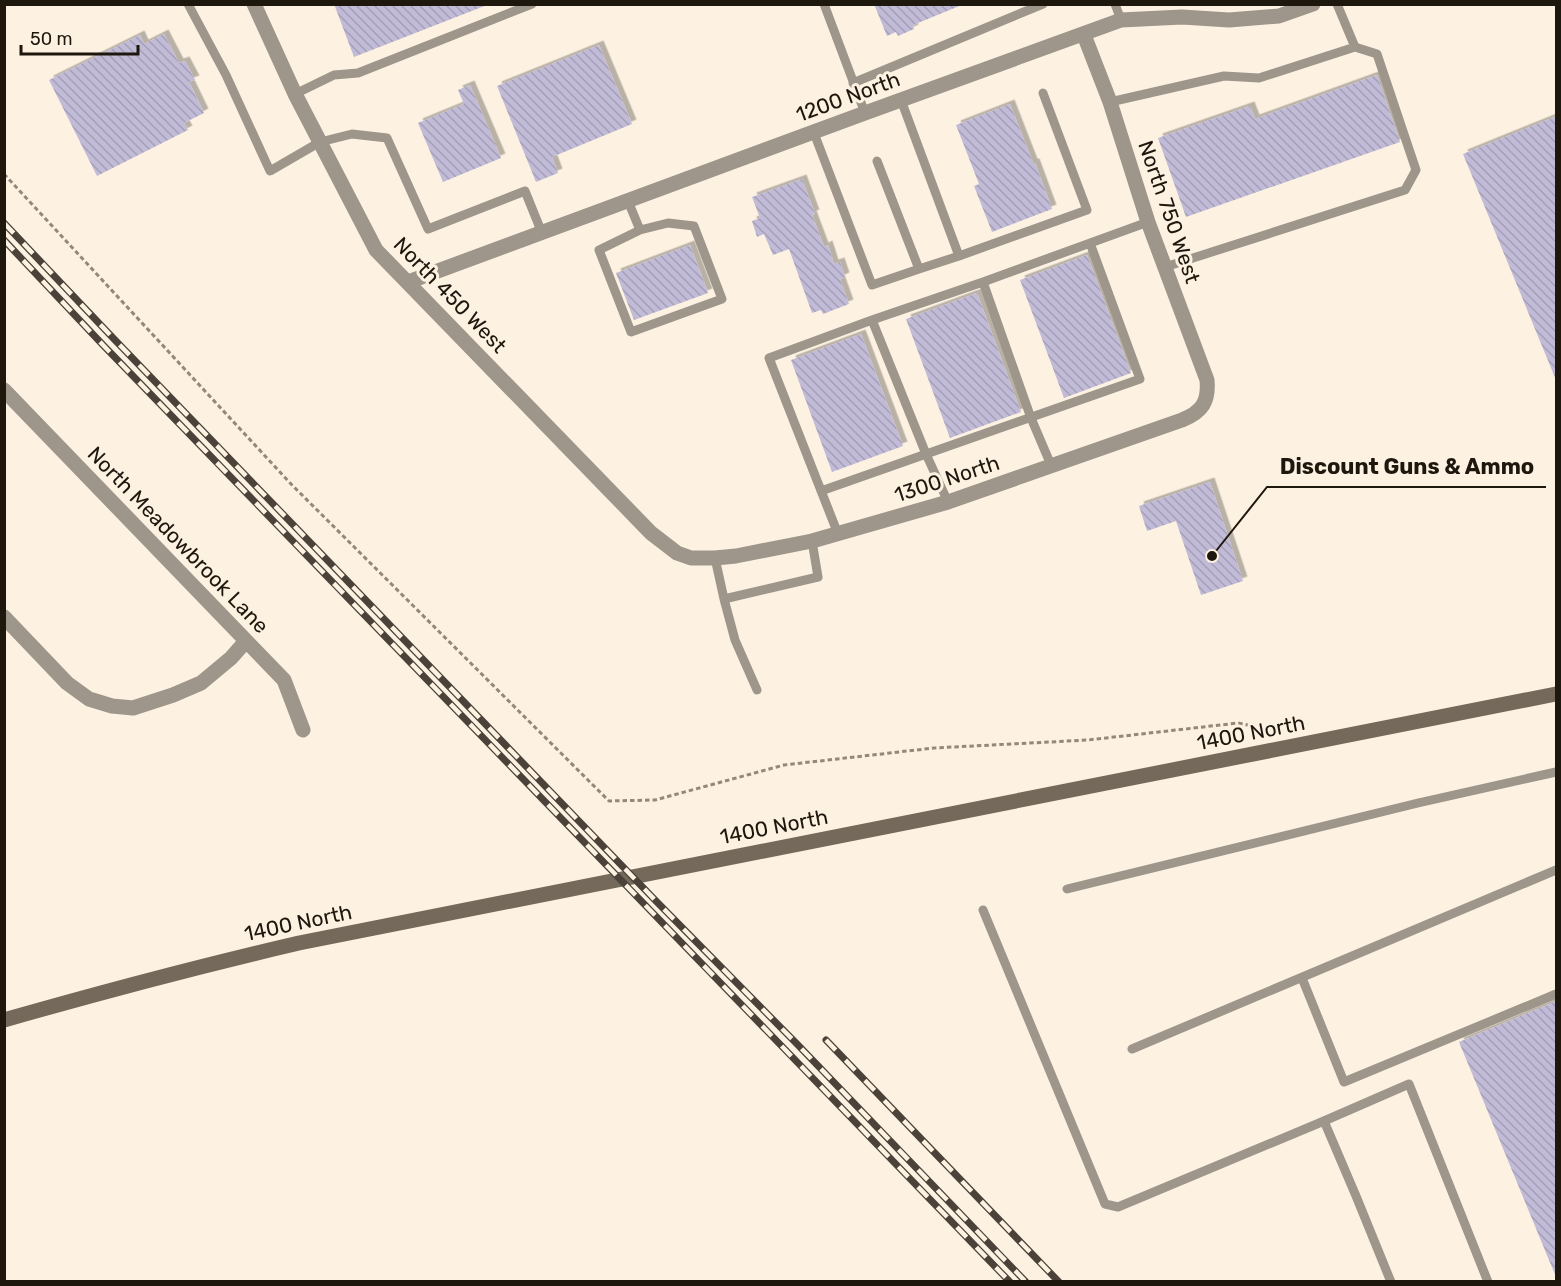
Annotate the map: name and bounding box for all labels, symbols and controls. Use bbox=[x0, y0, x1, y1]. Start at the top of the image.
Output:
scale bar bbox=[21, 18, 138, 56]
text: 50 m bbox=[30, 28, 73, 50]
street label: 1200 North bbox=[792, 66, 903, 127]
street label: North 750 West bbox=[1133, 137, 1206, 286]
street label: North 450 West bbox=[389, 231, 512, 358]
street label: North Meadowbrook Lane bbox=[83, 441, 274, 638]
callout: Discount Guns & Ammo bbox=[1267, 447, 1546, 487]
street label: 1300 North bbox=[891, 450, 1003, 507]
text: Discount Guns & Ammo bbox=[1280, 453, 1534, 480]
street label: 1400 North bbox=[1195, 710, 1307, 755]
street label: 1400 North bbox=[718, 804, 830, 849]
street label: 1400 North bbox=[242, 899, 354, 946]

